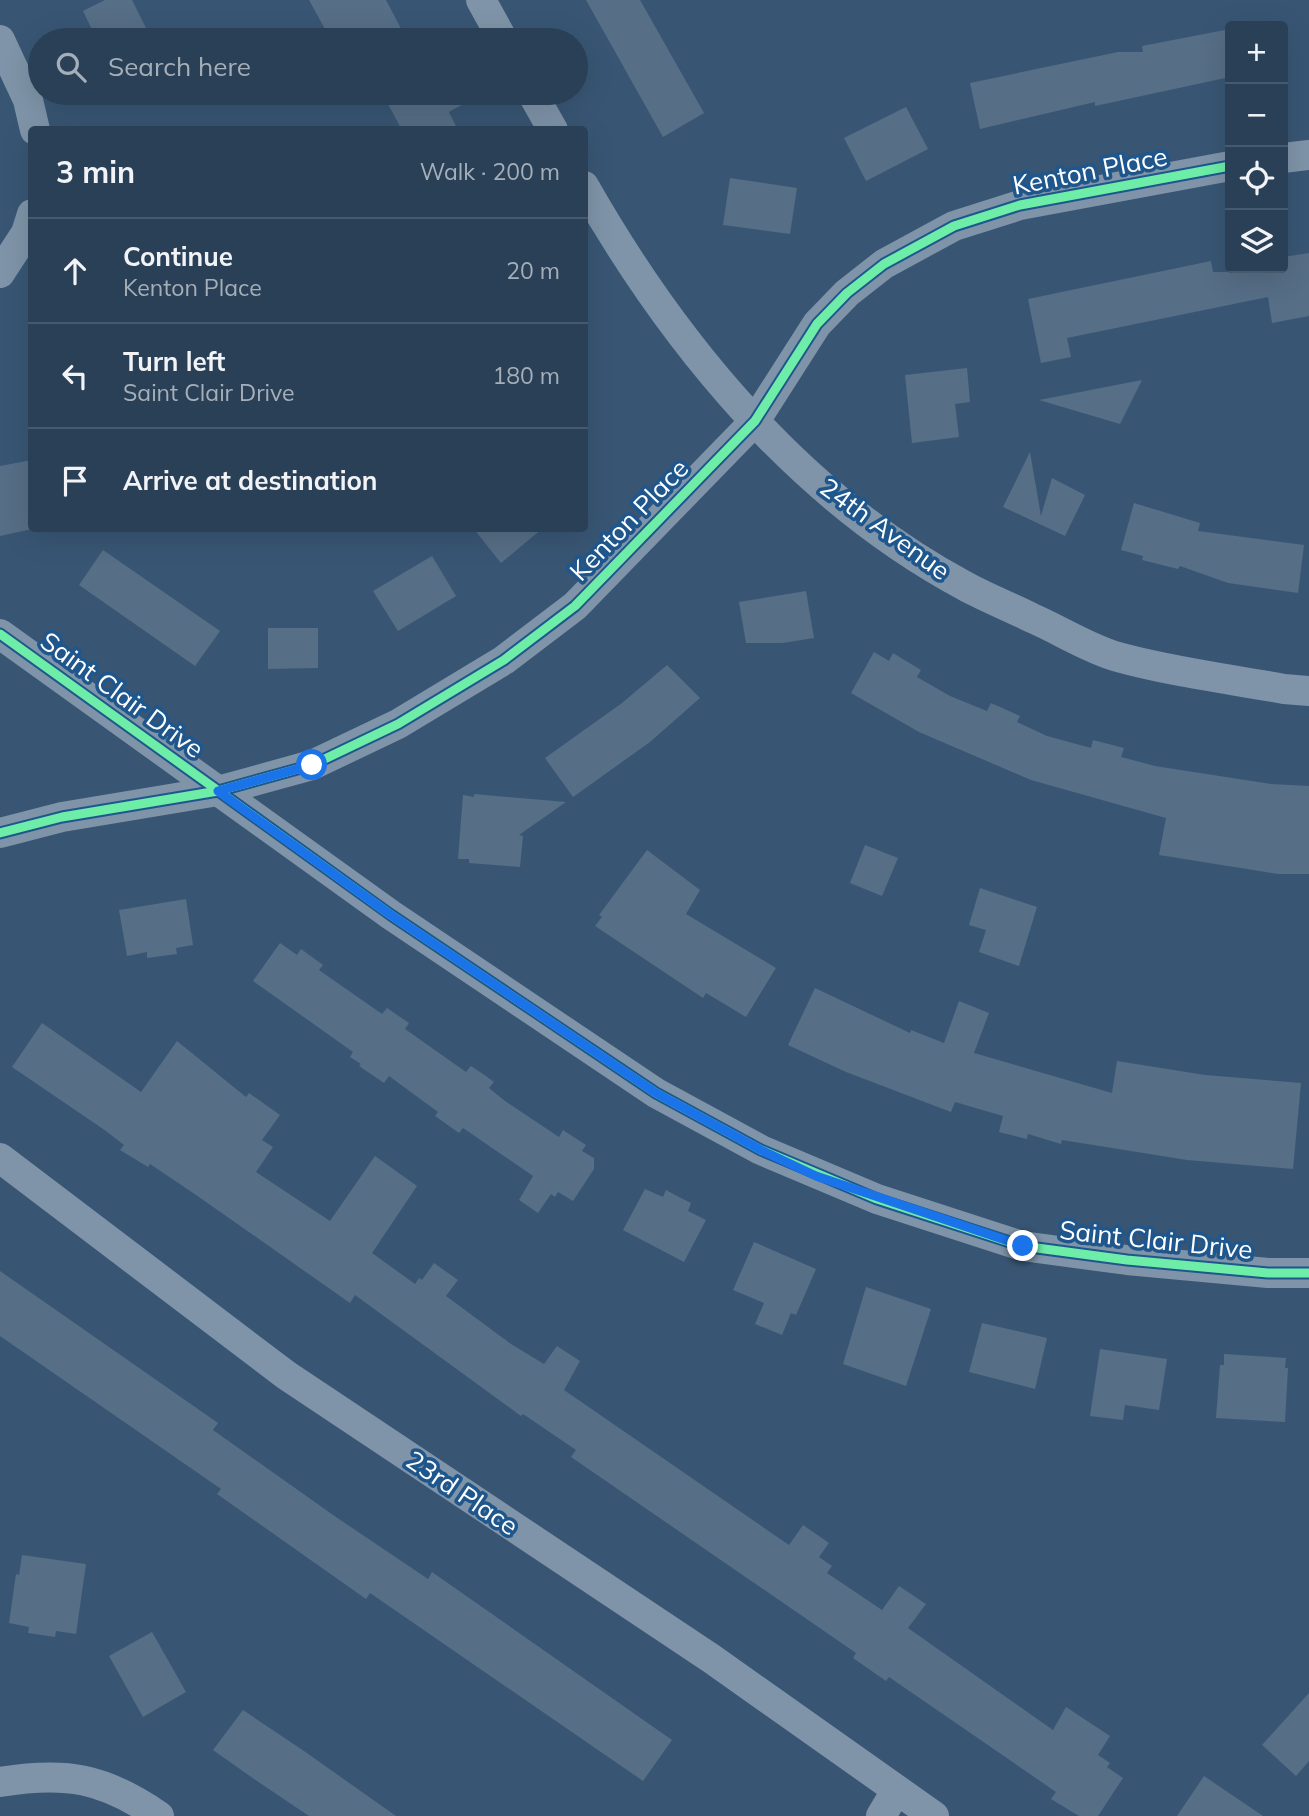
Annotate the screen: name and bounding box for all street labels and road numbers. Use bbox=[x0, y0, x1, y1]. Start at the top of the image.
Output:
street label: Kenton Place bbox=[1010, 139, 1170, 202]
street label: Kenton Place bbox=[562, 452, 695, 588]
street label: 24th Avenue bbox=[814, 470, 957, 587]
street label: Saint Clair Drive bbox=[34, 624, 210, 765]
street label: Saint Clair Drive bbox=[1058, 1213, 1254, 1266]
street label: 23rd Place bbox=[400, 1443, 525, 1542]

